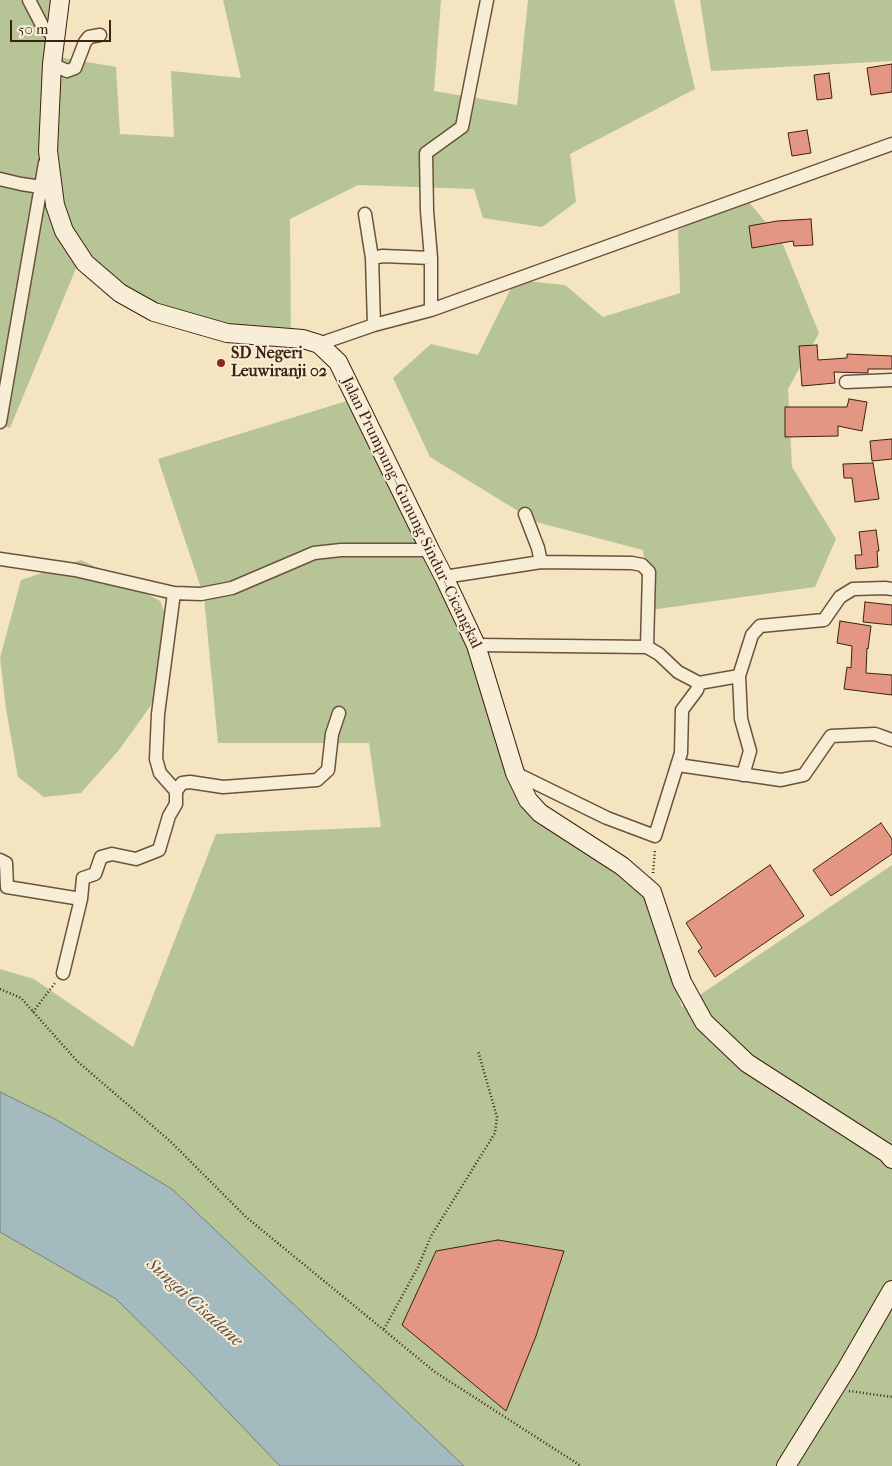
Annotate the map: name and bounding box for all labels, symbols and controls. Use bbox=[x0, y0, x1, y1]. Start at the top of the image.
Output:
scale bar bbox=[12, 10, 114, 42]
text: 50 m bbox=[18, 20, 48, 38]
place label: SD Negeri Leuwiranji 02 bbox=[231, 344, 327, 382]
marker: SD Negeri Leuwiranji 02 bbox=[215, 357, 227, 369]
street label: Jalan Prumpung–Gunung Sindur–Cicangkal bbox=[337, 374, 485, 652]
water label: Sungai Cisadane bbox=[141, 1254, 247, 1352]

